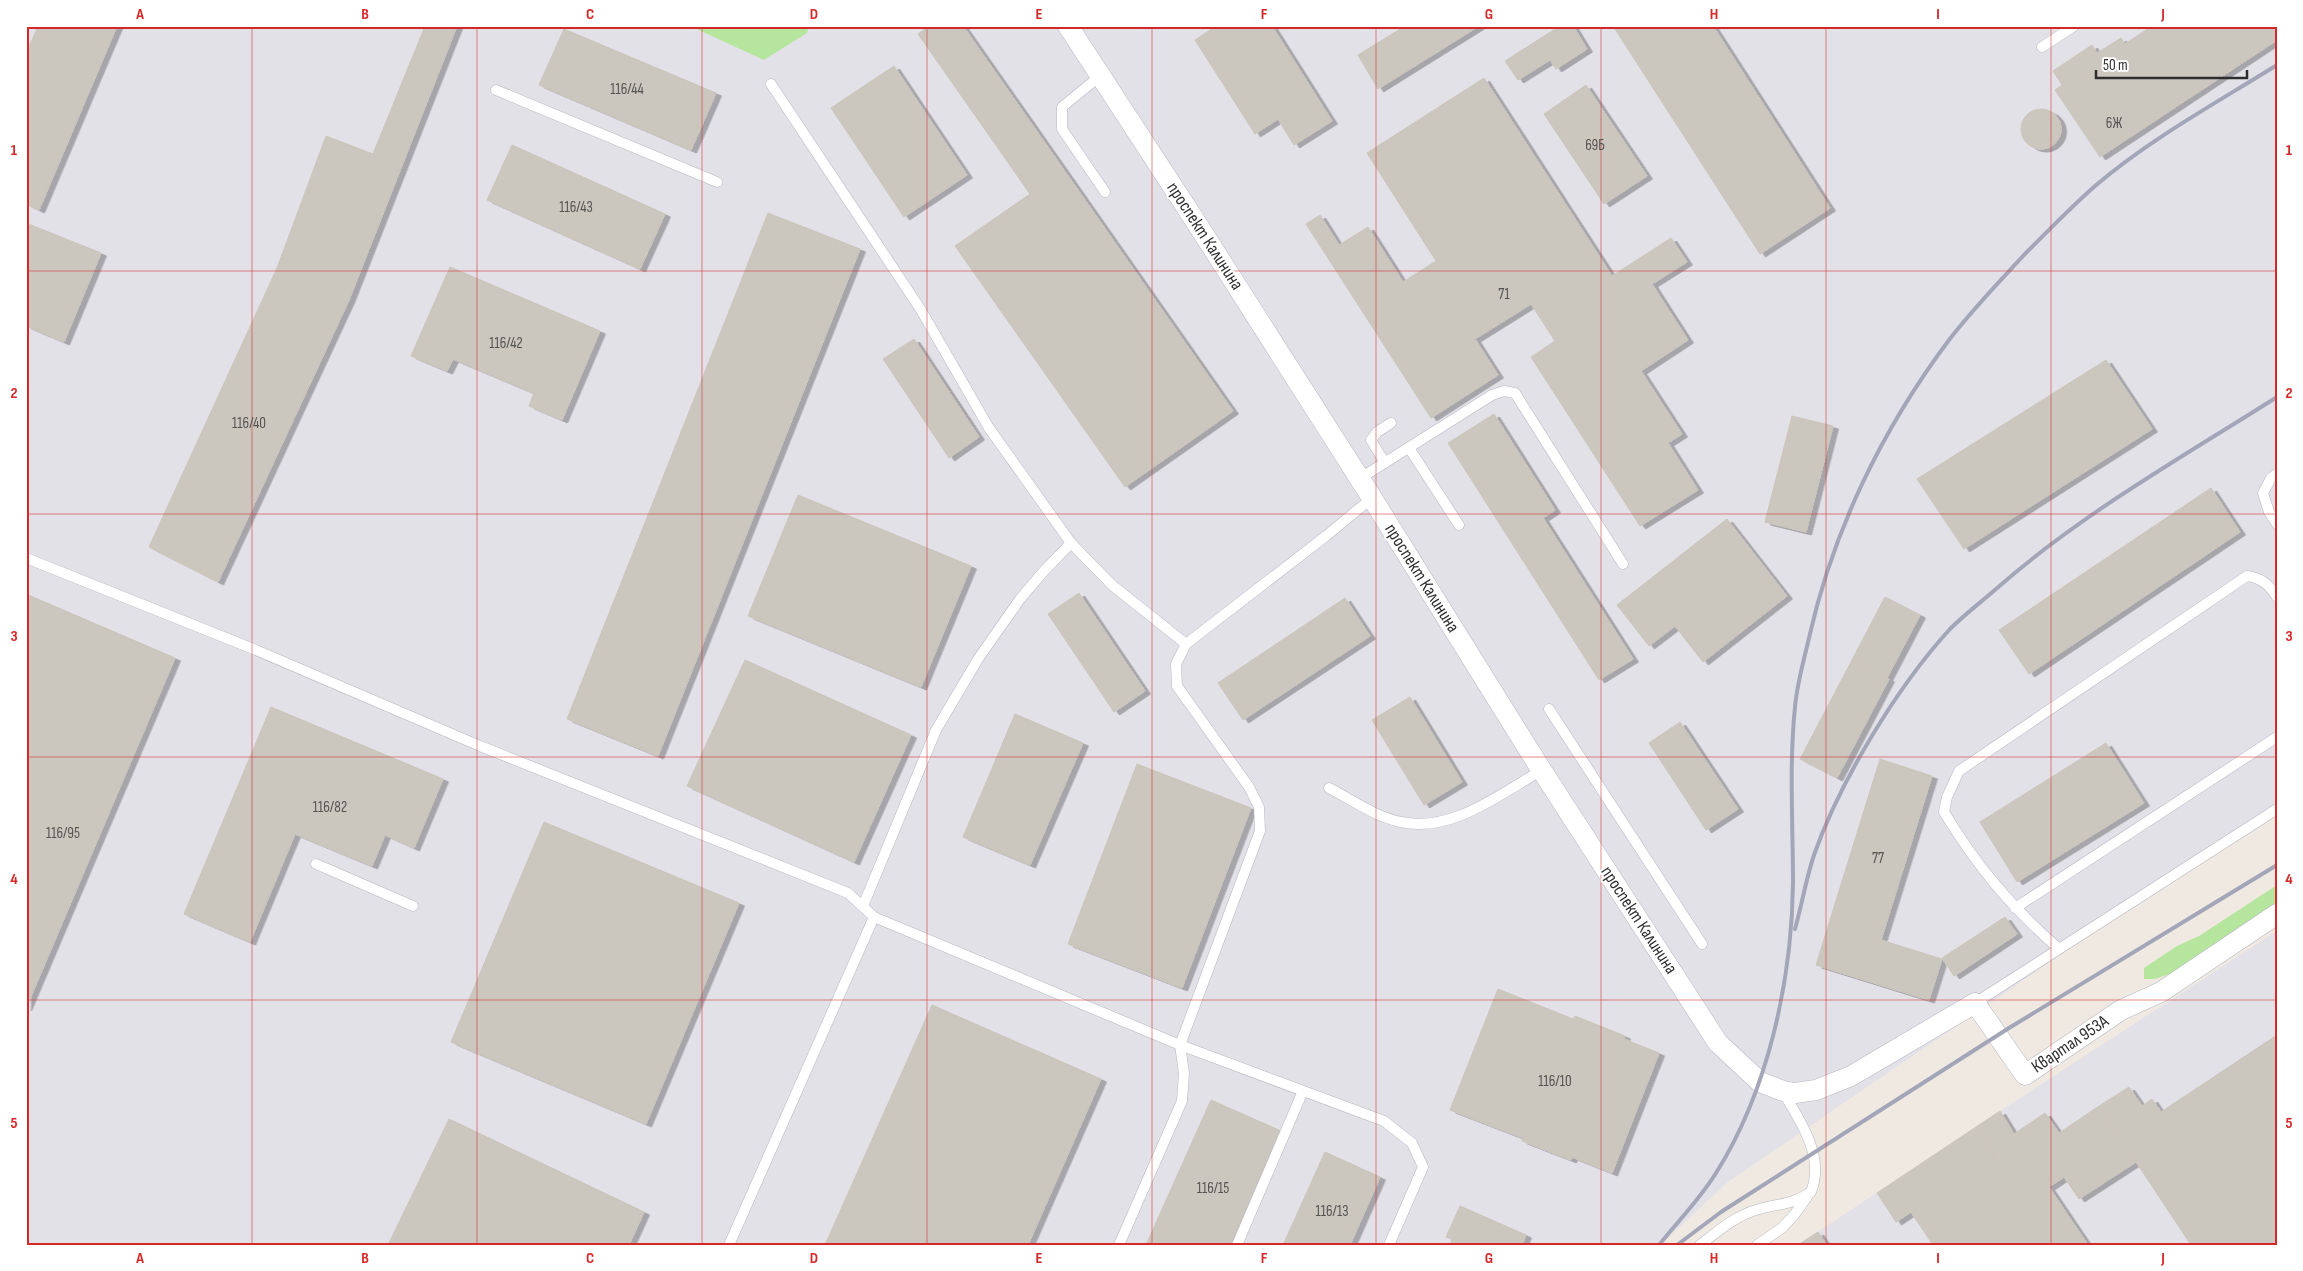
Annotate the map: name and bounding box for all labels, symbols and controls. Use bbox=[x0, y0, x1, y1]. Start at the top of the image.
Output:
text: A bbox=[135, 5, 144, 24]
text: B bbox=[361, 5, 369, 24]
text: C bbox=[586, 5, 594, 24]
text: D bbox=[810, 5, 818, 24]
text: E bbox=[1036, 5, 1043, 24]
text: F bbox=[1261, 5, 1268, 24]
text: G bbox=[1485, 5, 1493, 24]
text: H bbox=[1710, 5, 1718, 24]
text: I bbox=[1936, 5, 1940, 24]
text: J bbox=[2160, 5, 2165, 24]
scale bar bbox=[2096, 48, 2247, 80]
text: 50 m bbox=[2103, 56, 2128, 75]
house number: 116/44 bbox=[610, 80, 644, 99]
house number: 6Ж bbox=[2106, 114, 2122, 133]
house number: 69Б bbox=[1585, 136, 1605, 155]
text: 1 bbox=[11, 141, 18, 160]
text: 1 bbox=[2286, 141, 2293, 160]
street label: проспект Калинина bbox=[1162, 178, 1248, 294]
house number: 116/43 bbox=[559, 198, 593, 217]
house number: 71 bbox=[1498, 285, 1510, 304]
house number: 116/42 bbox=[489, 334, 523, 353]
text: 2 bbox=[10, 384, 18, 403]
text: 2 bbox=[2285, 384, 2293, 403]
house number: 116/40 bbox=[232, 414, 266, 433]
street label: проспект Калинина bbox=[1380, 520, 1464, 636]
text: 3 bbox=[10, 627, 18, 646]
text: 3 bbox=[2285, 627, 2293, 646]
house number: 116/82 bbox=[313, 798, 347, 817]
house number: 116/95 bbox=[46, 824, 80, 843]
house number: 77 bbox=[1872, 849, 1884, 868]
street label: проспект Калинина bbox=[1596, 862, 1682, 978]
text: 4 bbox=[10, 870, 18, 889]
text: 4 bbox=[2285, 870, 2293, 889]
street label: Квартал 953А bbox=[2028, 1011, 2113, 1077]
house number: 116/10 bbox=[1538, 1072, 1572, 1091]
text: 5 bbox=[10, 1114, 18, 1133]
text: 5 bbox=[2285, 1114, 2293, 1133]
house number: 116/15 bbox=[1197, 1179, 1229, 1198]
house number: 116/13 bbox=[1316, 1202, 1348, 1221]
text: A bbox=[135, 1249, 144, 1268]
text: B bbox=[361, 1249, 369, 1268]
text: C bbox=[586, 1249, 594, 1268]
text: D bbox=[810, 1249, 818, 1268]
text: E bbox=[1036, 1249, 1043, 1268]
text: F bbox=[1261, 1249, 1268, 1268]
text: G bbox=[1485, 1249, 1493, 1268]
text: H bbox=[1710, 1249, 1718, 1268]
text: I bbox=[1936, 1249, 1940, 1268]
text: J bbox=[2160, 1249, 2165, 1268]

